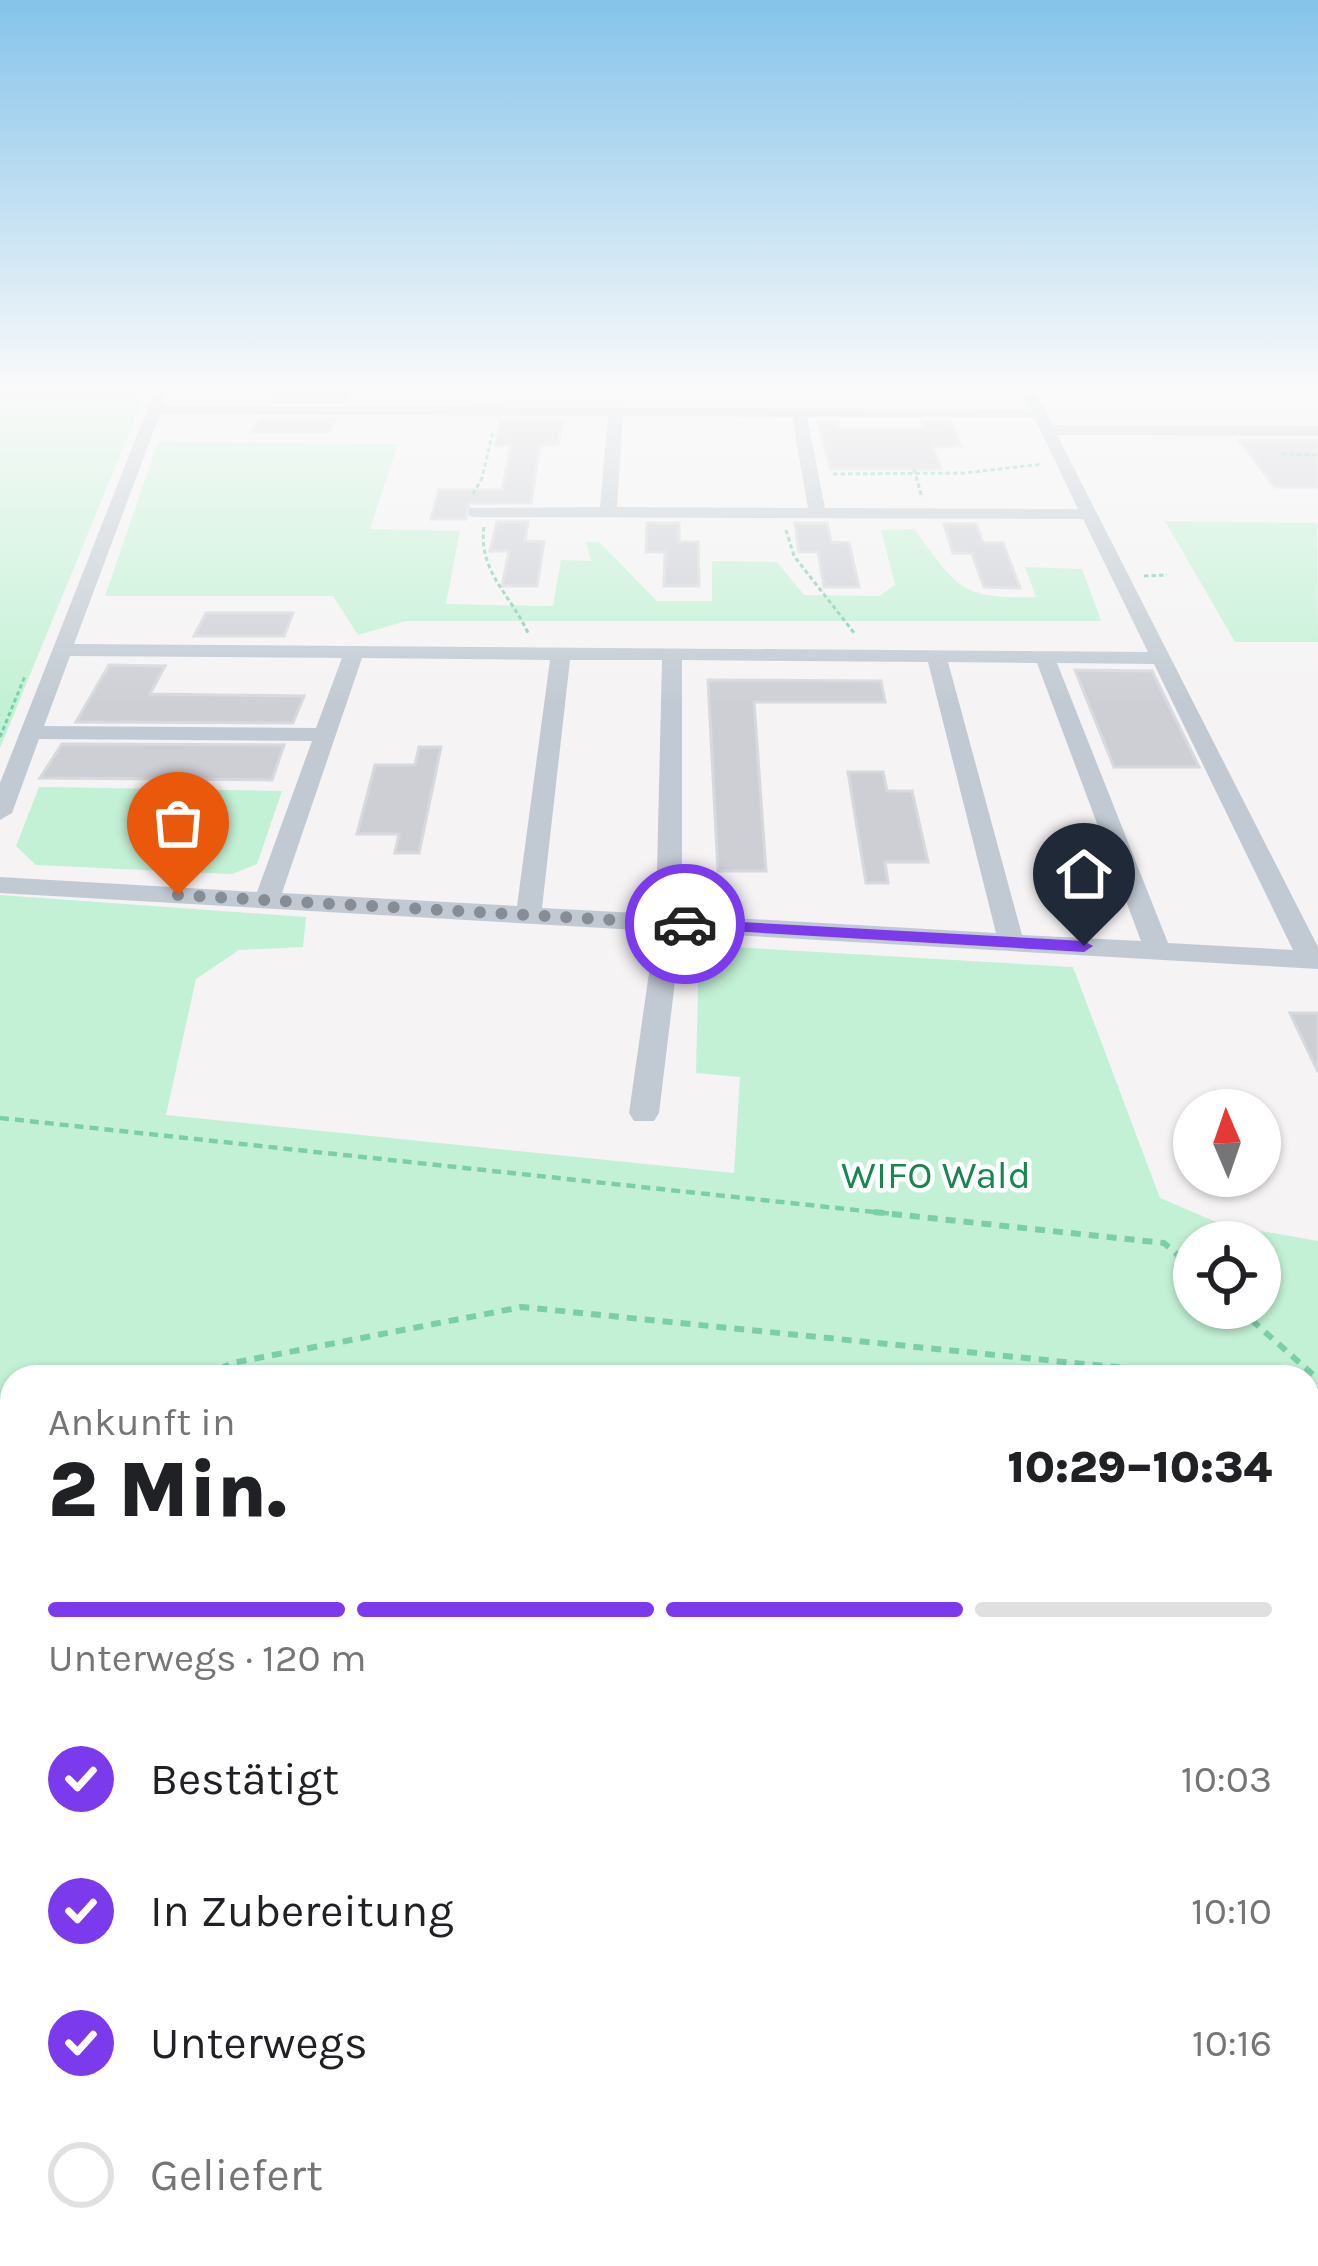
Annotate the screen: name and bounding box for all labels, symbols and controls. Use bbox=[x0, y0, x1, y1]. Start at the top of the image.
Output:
pin bbox=[127, 772, 229, 895]
icon: bag bbox=[145, 790, 211, 856]
pin bbox=[1033, 823, 1135, 946]
icon: home bbox=[1051, 841, 1117, 907]
courier bbox=[625, 864, 745, 984]
icon: car bbox=[652, 891, 718, 957]
north arrow bbox=[1173, 1089, 1281, 1197]
map controls bbox=[1173, 1089, 1281, 1329]
park label: WIFO Wald bbox=[841, 1152, 1031, 1198]
button: locate bbox=[1173, 1221, 1281, 1329]
text: Ankunft in bbox=[48, 1399, 236, 1445]
text: 10:29–10:34 bbox=[1007, 1441, 1272, 1493]
text: 2 Min. bbox=[48, 1444, 287, 1536]
text: Unterwegs · 120 m bbox=[48, 1635, 366, 1681]
icon: check bbox=[48, 1746, 114, 1812]
text: Bestätigt bbox=[150, 1753, 339, 1805]
text: 10:03 bbox=[1181, 1756, 1272, 1802]
icon: check bbox=[48, 1878, 114, 1944]
text: In Zubereitung bbox=[150, 1885, 454, 1937]
text: 10:10 bbox=[1191, 1888, 1272, 1934]
icon: check bbox=[48, 2010, 114, 2076]
text: Unterwegs bbox=[150, 2017, 368, 2069]
text: 10:16 bbox=[1192, 2020, 1272, 2066]
text: Geliefert bbox=[150, 2149, 323, 2201]

